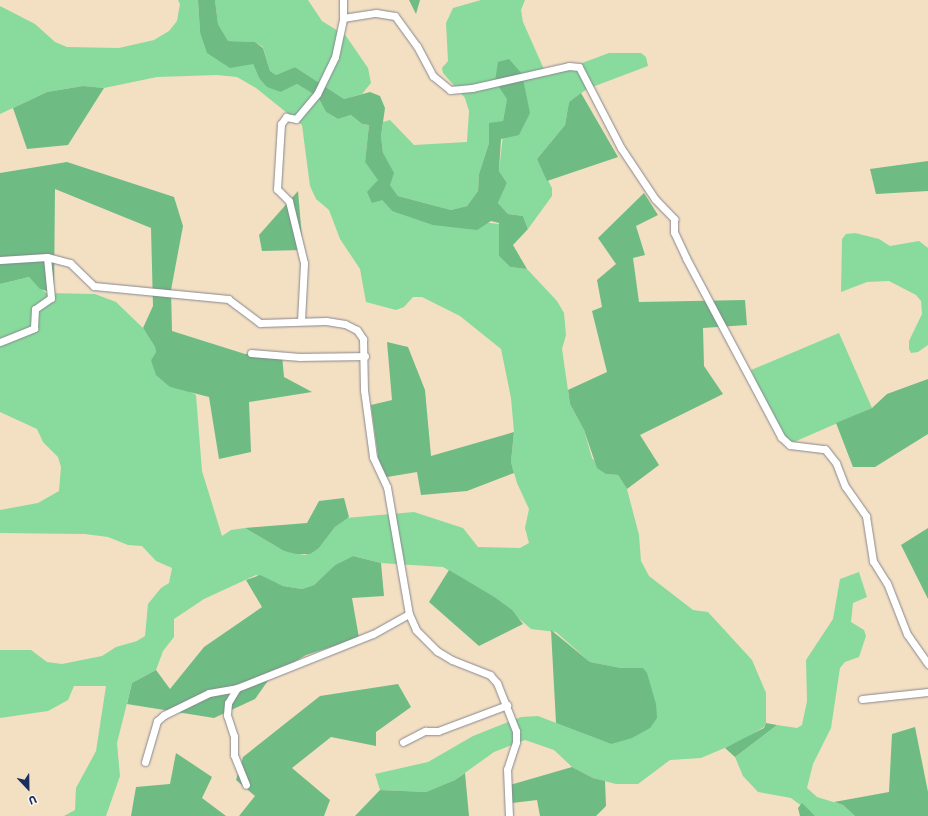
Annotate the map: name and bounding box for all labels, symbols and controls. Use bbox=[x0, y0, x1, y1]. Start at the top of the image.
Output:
north arrow bbox=[8, 768, 48, 808]
text: U bbox=[26, 791, 39, 808]

